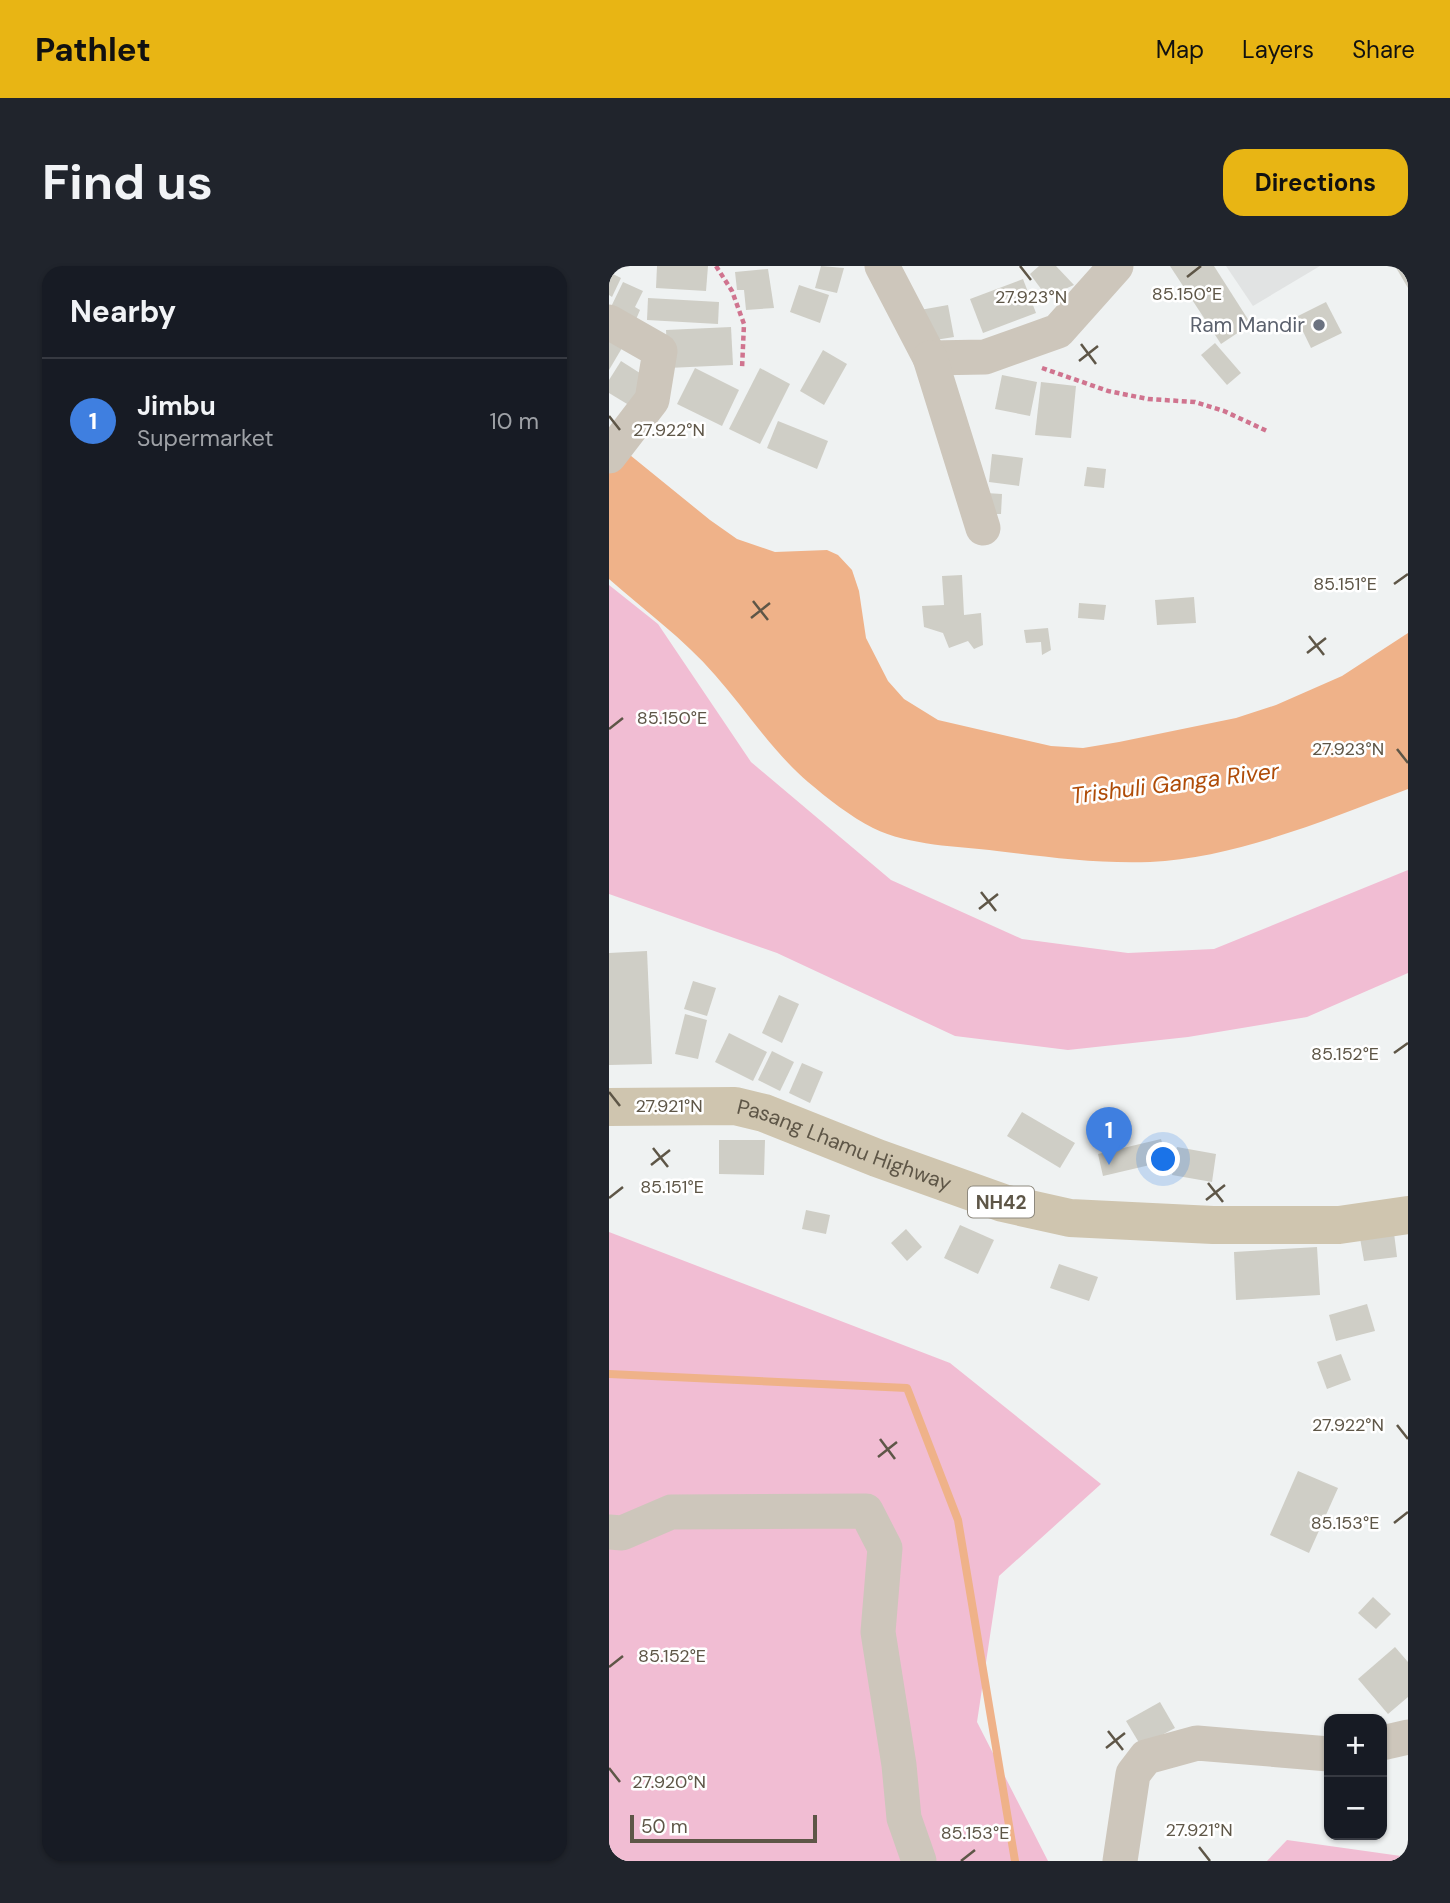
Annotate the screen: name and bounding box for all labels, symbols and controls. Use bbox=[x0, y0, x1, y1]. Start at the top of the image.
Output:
text: Pathlet bbox=[35, 28, 151, 71]
text: Map bbox=[1156, 34, 1204, 65]
text: Layers bbox=[1242, 34, 1314, 65]
text: Share bbox=[1352, 34, 1415, 65]
button: Directions bbox=[1223, 149, 1408, 216]
text: Find us bbox=[42, 150, 213, 214]
text: 85.150°E bbox=[1152, 282, 1222, 306]
text: 27.923°N bbox=[995, 285, 1067, 309]
text: Nearby bbox=[70, 292, 176, 331]
place label: Ram Mandir bbox=[1190, 311, 1305, 339]
marker: Ram Mandir bbox=[1311, 317, 1327, 333]
text: Jimbu bbox=[137, 389, 216, 423]
text: 1 bbox=[89, 406, 97, 436]
text: 10 m bbox=[489, 406, 539, 436]
text: 27.922°N bbox=[633, 418, 705, 442]
text: Supermarket bbox=[137, 423, 273, 453]
text: 85.151°E bbox=[1313, 572, 1377, 596]
text: 85.150°E bbox=[637, 706, 707, 730]
text: 27.923°N bbox=[1312, 737, 1384, 761]
water label: Trishuli Ganga River bbox=[1069, 755, 1282, 811]
text: 85.152°E bbox=[1311, 1042, 1379, 1066]
street label: Pasang Lhamu Highway bbox=[734, 1093, 956, 1198]
text: 27.921°N bbox=[635, 1094, 703, 1118]
pin: 1 bbox=[1086, 1107, 1132, 1165]
your location bbox=[1146, 1142, 1180, 1176]
text: 85.151°E bbox=[640, 1175, 704, 1199]
road number: NH42 bbox=[968, 1186, 1034, 1218]
text: 27.922°N bbox=[1312, 1413, 1384, 1437]
text: 85.153°E bbox=[1311, 1511, 1379, 1535]
text: 85.152°E bbox=[638, 1644, 706, 1668]
map controls bbox=[1324, 1714, 1387, 1840]
button: + bbox=[1324, 1714, 1387, 1777]
text: 27.920°N bbox=[632, 1770, 706, 1794]
button: − bbox=[1324, 1777, 1387, 1840]
scale bar bbox=[630, 1812, 817, 1844]
text: 50 m bbox=[641, 1814, 688, 1839]
text: 27.921°N bbox=[1165, 1818, 1233, 1842]
text: 85.153°E bbox=[941, 1821, 1009, 1845]

